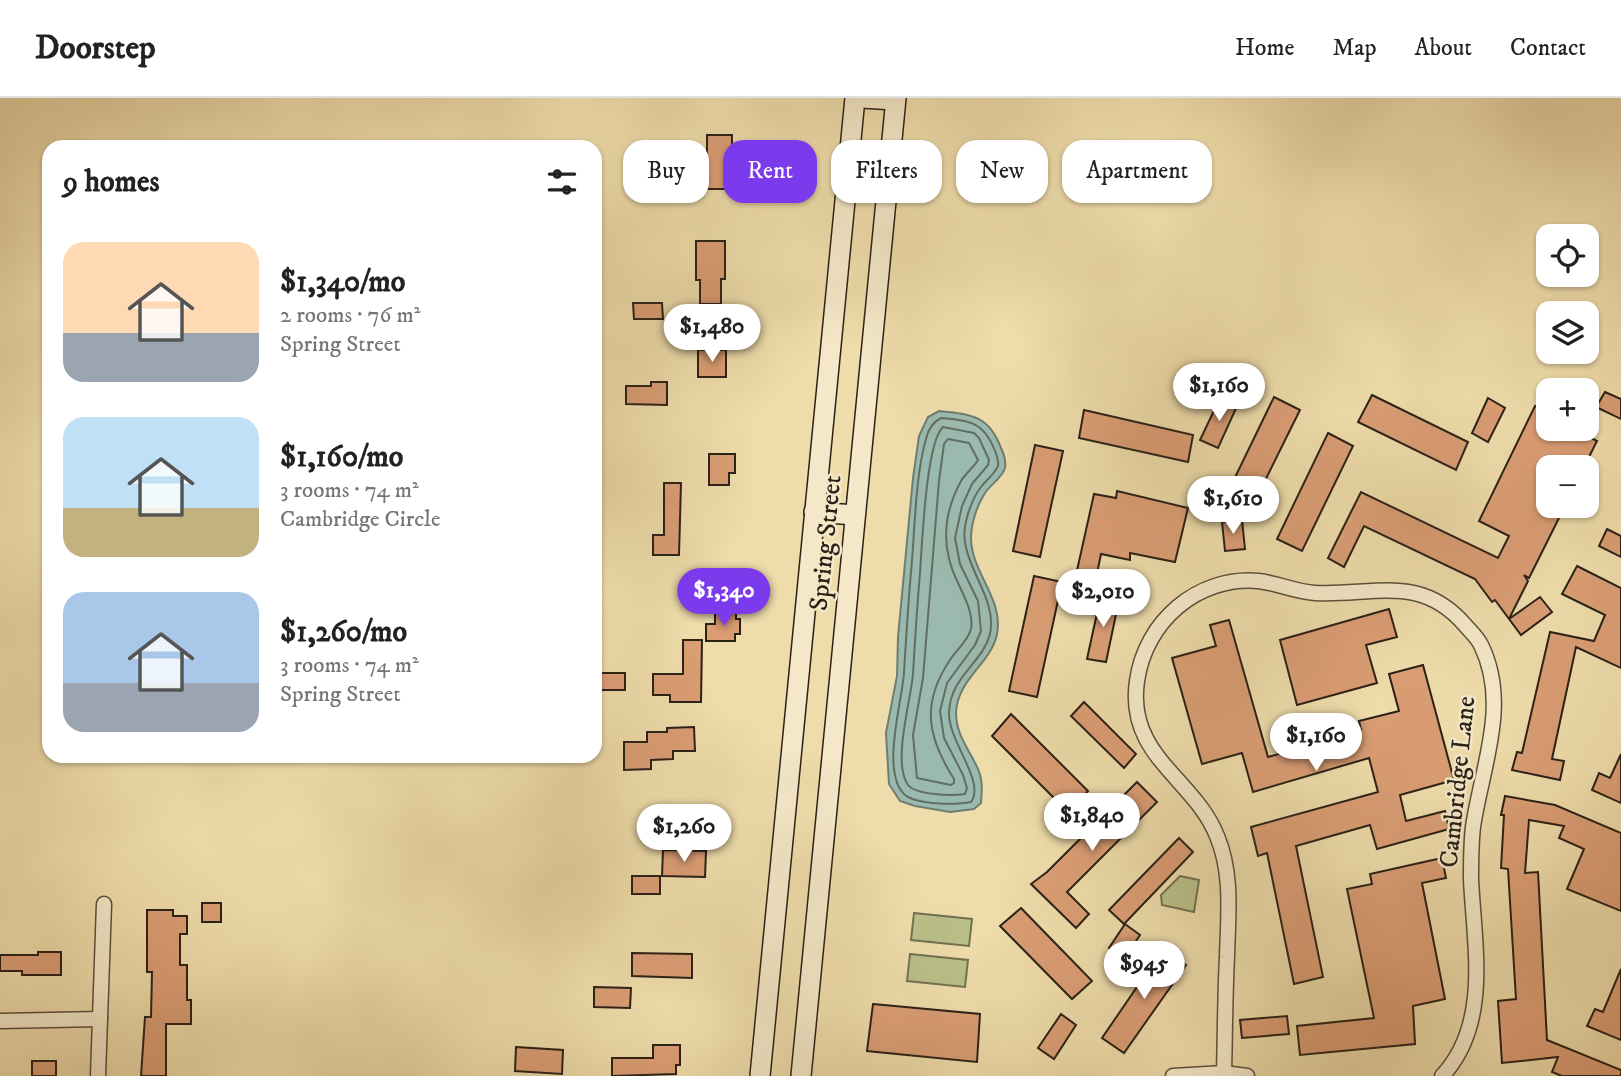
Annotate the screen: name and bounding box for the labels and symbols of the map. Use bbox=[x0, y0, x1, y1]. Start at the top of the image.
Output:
pin: $1,480 bbox=[655, 304, 769, 364]
pin: $1,160 bbox=[1162, 364, 1276, 423]
street label: Spring Street bbox=[802, 474, 850, 612]
pin: $1,610 bbox=[1176, 476, 1290, 536]
pin: $1,340 bbox=[667, 568, 781, 628]
pin: $2,010 bbox=[1046, 570, 1160, 629]
street label: Cambridge Lane bbox=[1433, 695, 1483, 869]
pin: $1,160 bbox=[1259, 714, 1373, 773]
pin: $1,840 bbox=[1035, 794, 1149, 853]
pin: $1,260 bbox=[627, 804, 741, 864]
pin: $945 bbox=[1103, 942, 1185, 1001]

